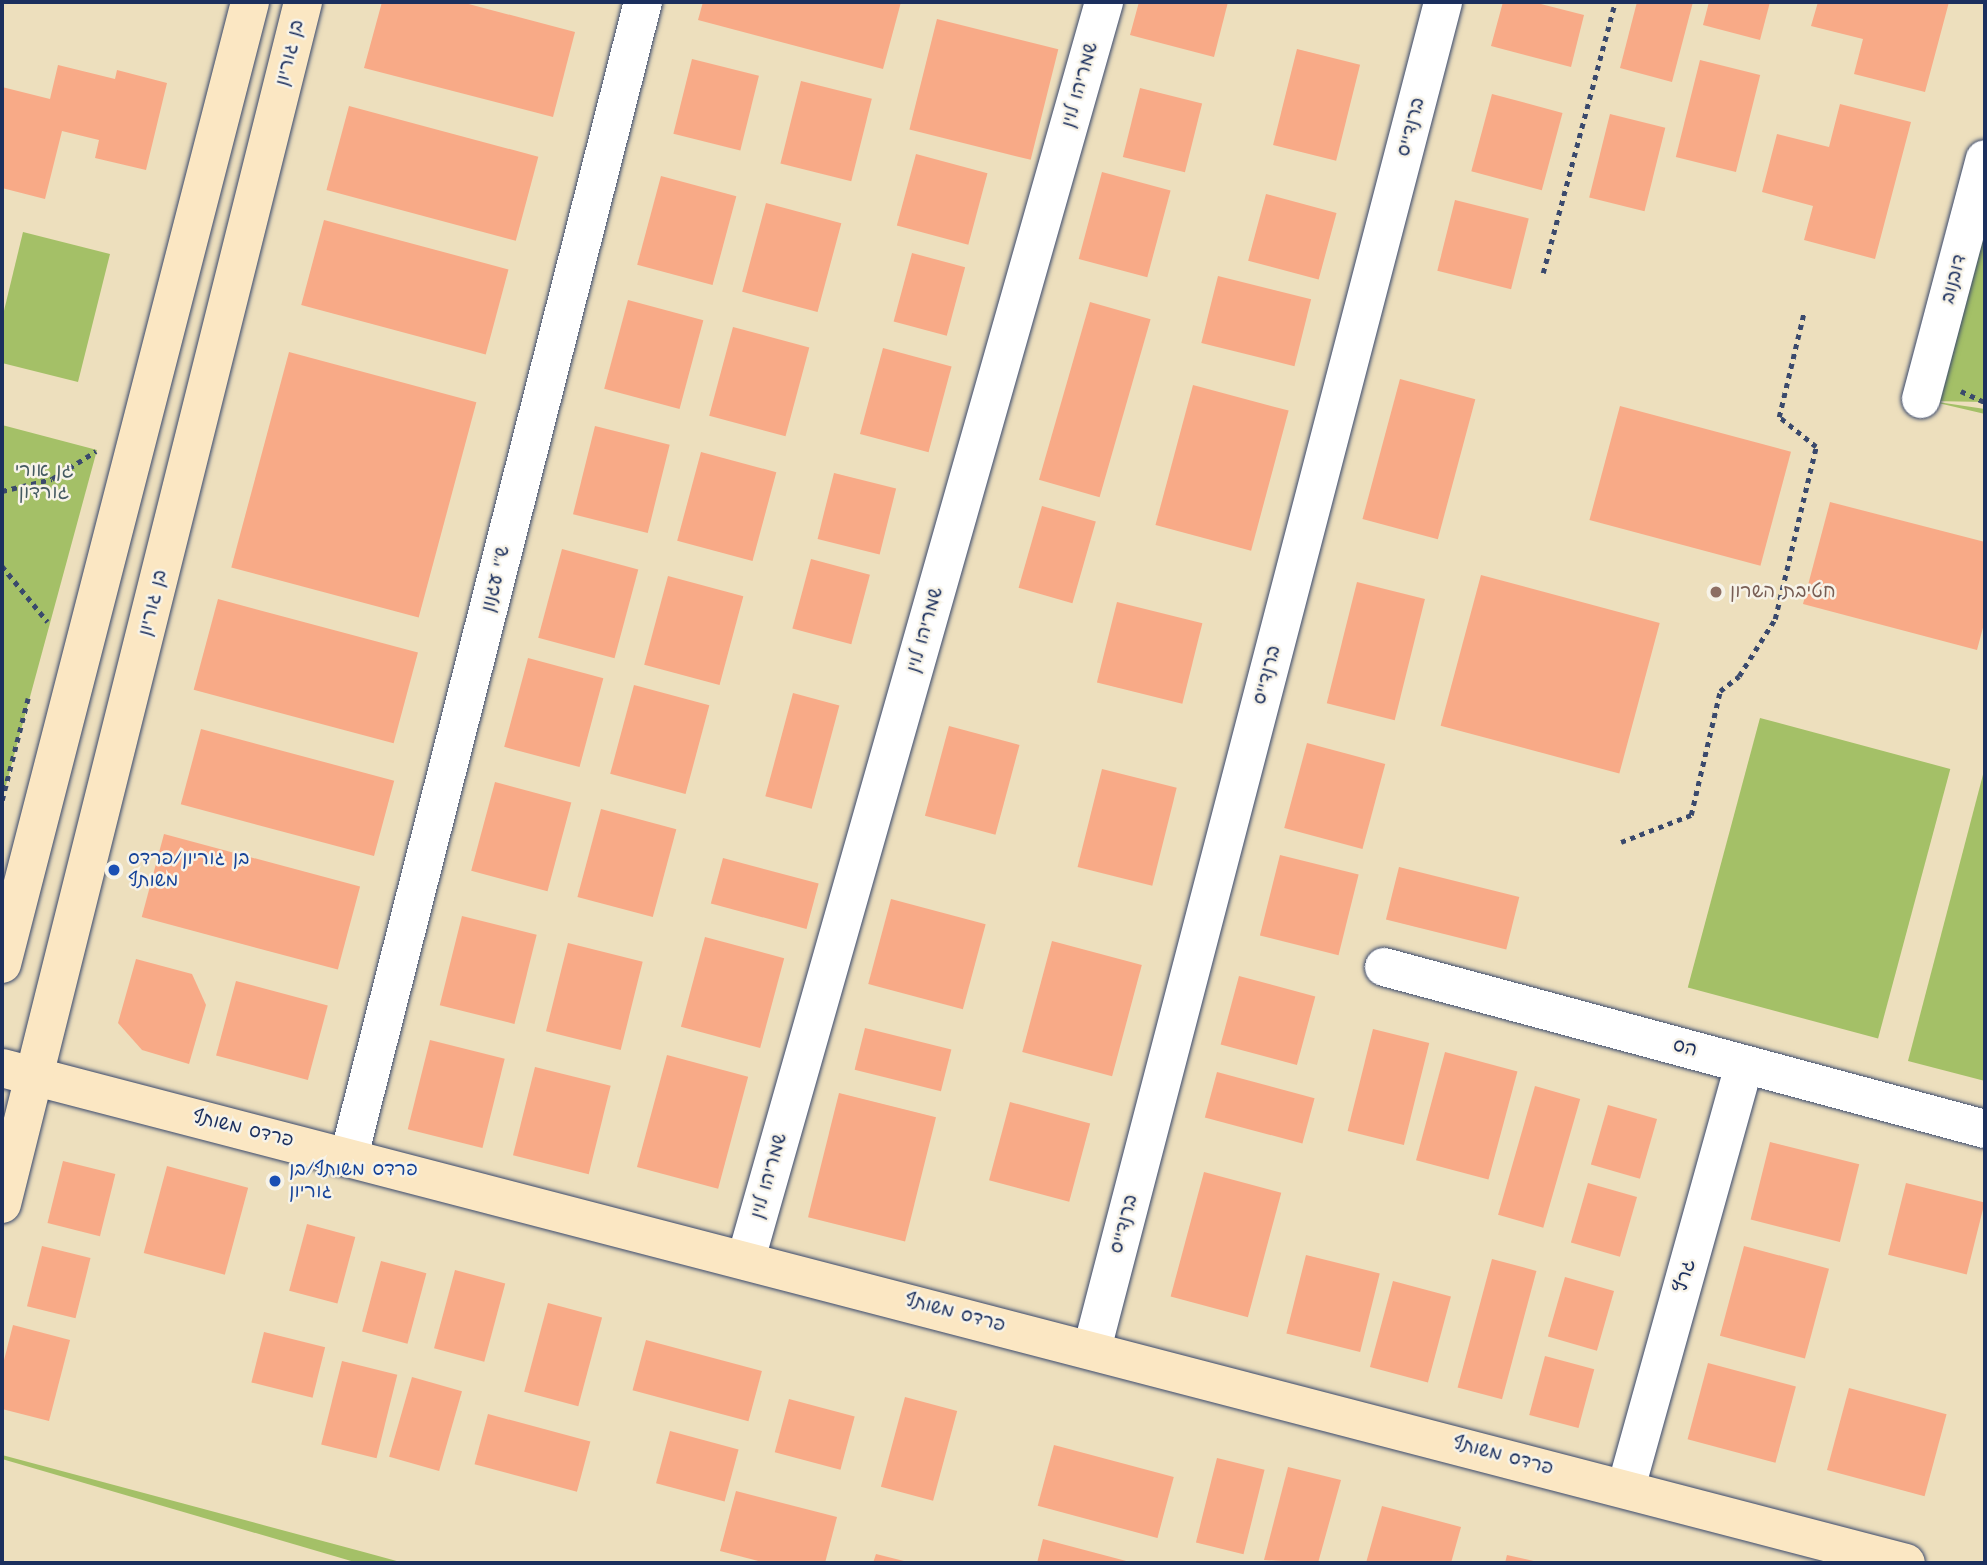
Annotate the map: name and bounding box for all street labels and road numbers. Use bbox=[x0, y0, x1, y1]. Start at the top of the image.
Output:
street label: בן גוריון bbox=[271, 18, 309, 88]
street label: שמריהו לוין bbox=[1057, 40, 1103, 130]
street label: ברנדייס bbox=[1392, 95, 1430, 159]
street label: דובנוב bbox=[1937, 252, 1971, 306]
street label: ש''י עגנון bbox=[477, 543, 515, 615]
street label: בן גוריון bbox=[134, 568, 172, 638]
street label: שמריהו לוין bbox=[902, 585, 948, 675]
street label: ברנדייס bbox=[1248, 643, 1286, 707]
street label: הס bbox=[1670, 1034, 1700, 1062]
street label: פרדס משותף bbox=[190, 1105, 296, 1153]
street label: שמריהו לוין bbox=[746, 1131, 792, 1221]
street label: ברנדייס bbox=[1105, 1192, 1143, 1256]
street label: גרץ bbox=[1669, 1257, 1701, 1295]
street label: פרדס משותף bbox=[902, 1289, 1008, 1337]
street label: פרדס משותף bbox=[1450, 1432, 1556, 1480]

